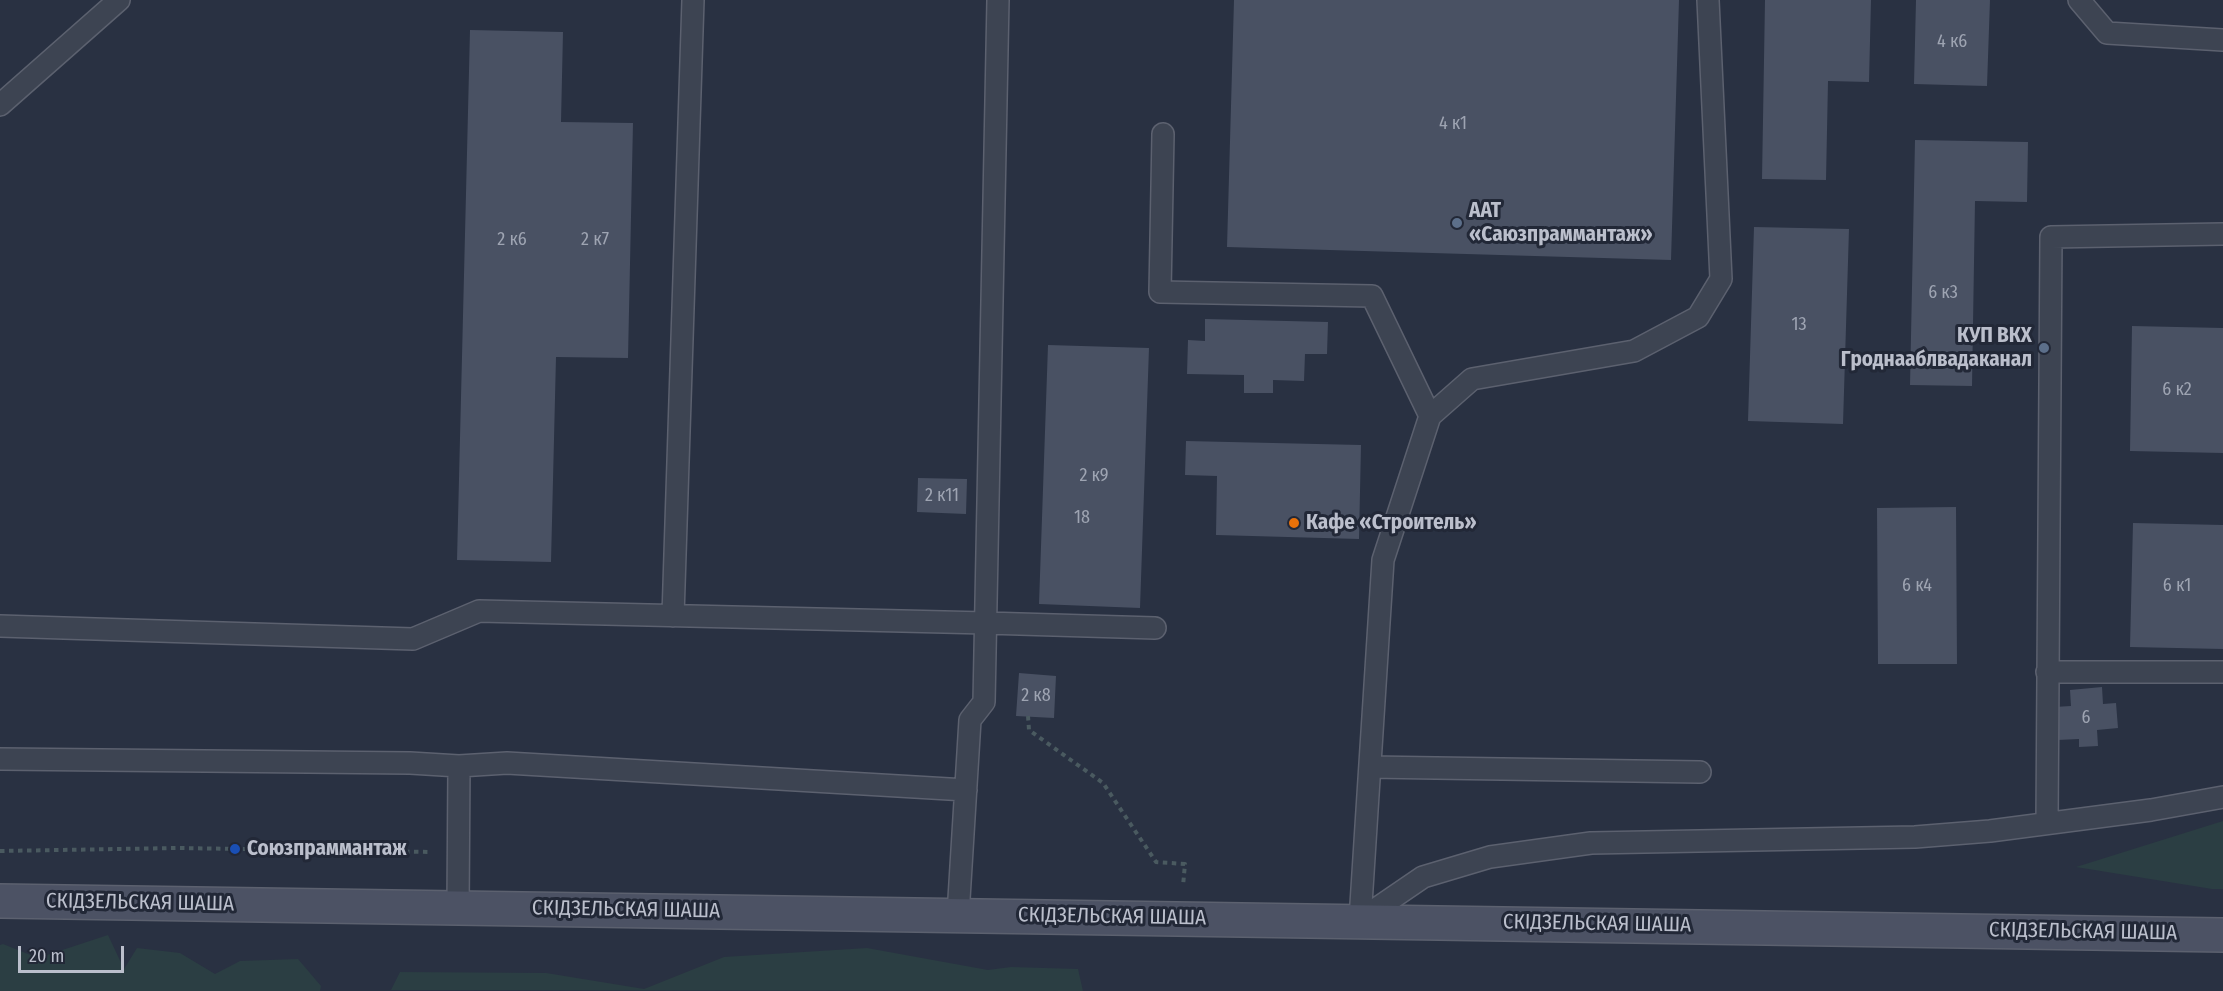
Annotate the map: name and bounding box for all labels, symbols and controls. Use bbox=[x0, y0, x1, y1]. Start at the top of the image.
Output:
house number: 4 к6 bbox=[1937, 31, 1967, 53]
house number: 4 к1 bbox=[1439, 113, 1467, 135]
place label: ААТ «Саюзпраммантаж» bbox=[1469, 198, 1653, 248]
marker: ААТ «Саюзпраммантаж» bbox=[1450, 216, 1464, 230]
house number: 2 к6 bbox=[497, 229, 527, 251]
house number: 2 к7 bbox=[581, 229, 609, 251]
house number: 6 к3 bbox=[1928, 282, 1958, 304]
house number: 13 bbox=[1791, 314, 1807, 336]
place label: КУП ВКХ Гроднааблвадаканал bbox=[1841, 323, 2032, 373]
marker: КУП ВКХ Гроднааблвадаканал bbox=[2037, 341, 2051, 355]
house number: 6 к2 bbox=[2162, 379, 2192, 401]
house number: 2 к9 bbox=[1079, 465, 1109, 487]
house number: 2 к11 bbox=[925, 485, 959, 507]
house number: 18 bbox=[1074, 507, 1090, 529]
place label: Кафе «Строитель» bbox=[1306, 510, 1477, 536]
marker: Кафе «Строитель» bbox=[1287, 516, 1301, 530]
house number: 6 к4 bbox=[1902, 575, 1932, 597]
house number: 6 к1 bbox=[2163, 575, 2191, 597]
house number: 2 к8 bbox=[1021, 685, 1051, 707]
house number: 6 bbox=[2082, 707, 2090, 729]
place label: Союзпраммантаж bbox=[247, 836, 406, 862]
marker: Союзпраммантаж bbox=[228, 842, 242, 856]
street label: СКІДЗЕЛЬСКАЯ ШАША bbox=[46, 889, 234, 917]
street label: СКІДЗЕЛЬСКАЯ ШАША bbox=[532, 896, 720, 924]
street label: СКІДЗЕЛЬСКАЯ ШАША bbox=[1018, 903, 1206, 931]
street label: СКІДЗЕЛЬСКАЯ ШАША bbox=[1503, 910, 1691, 938]
street label: СКІДЗЕЛЬСКАЯ ШАША bbox=[1989, 918, 2177, 946]
scale bar bbox=[21, 934, 128, 972]
text: 20 m bbox=[29, 945, 64, 967]

